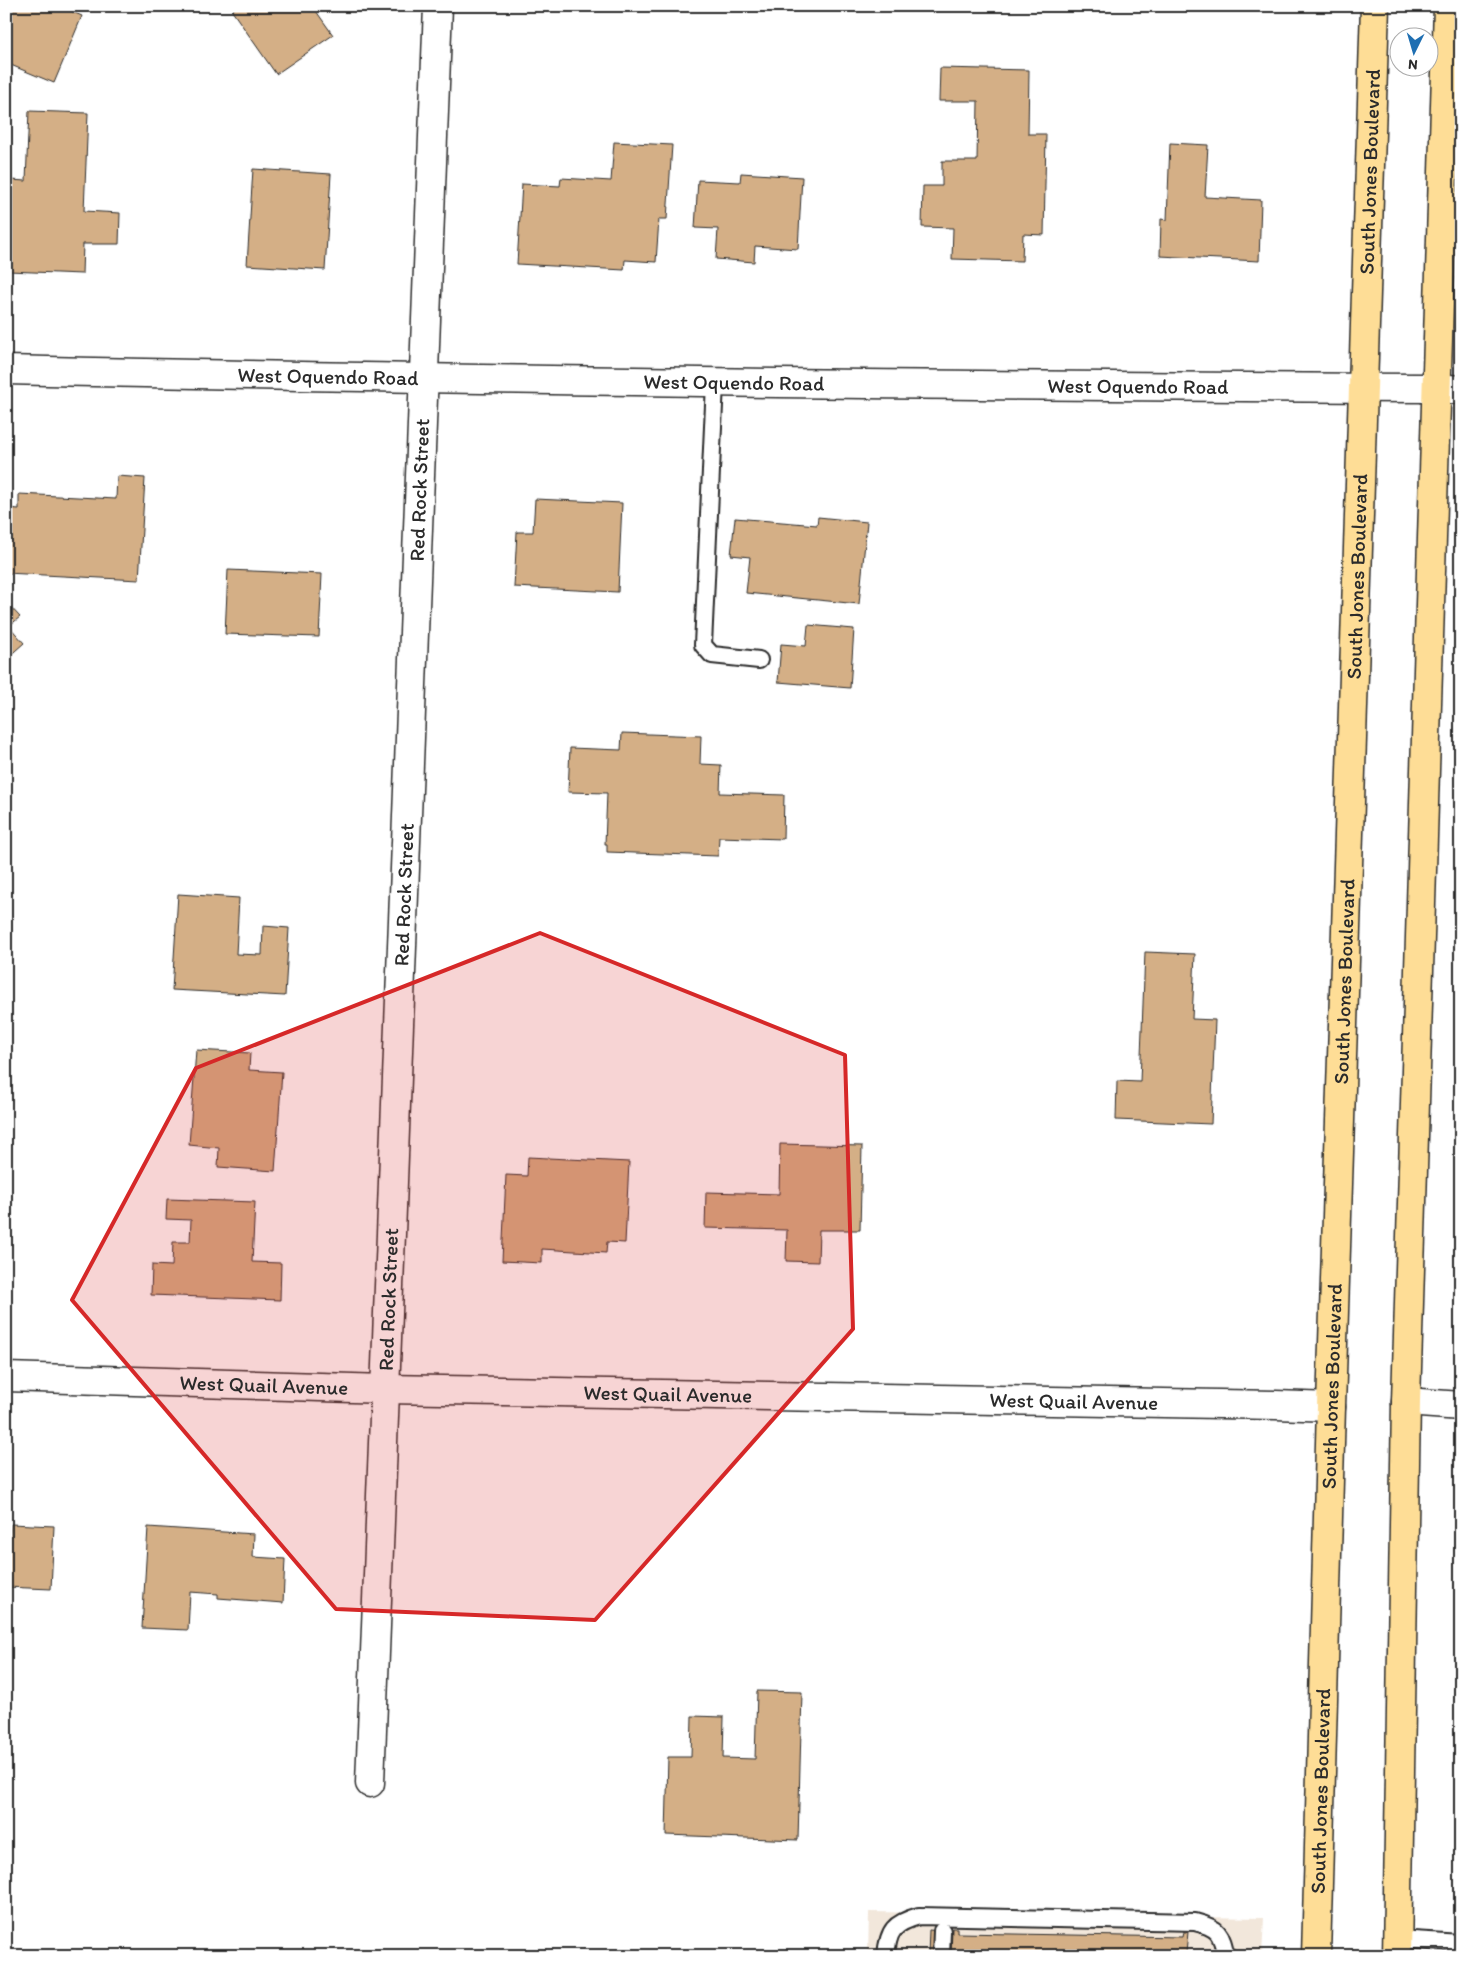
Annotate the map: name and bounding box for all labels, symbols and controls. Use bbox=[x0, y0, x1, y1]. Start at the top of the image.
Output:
north arrow bbox=[1390, 28, 1440, 78]
text: N bbox=[1407, 56, 1418, 73]
street label: South Jones Boulevard bbox=[1354, 69, 1385, 275]
street label: West Oquendo Road bbox=[237, 362, 419, 390]
street label: West Oquendo Road bbox=[643, 368, 825, 396]
street label: West Oquendo Road bbox=[1047, 373, 1229, 399]
street label: Red Rock Street bbox=[404, 418, 434, 562]
street label: South Jones Boulevard bbox=[1341, 473, 1372, 680]
street label: Red Rock Street bbox=[388, 822, 419, 967]
street label: South Jones Boulevard bbox=[1328, 878, 1360, 1085]
street label: Red Rock Street bbox=[373, 1227, 403, 1371]
street label: South Jones Boulevard bbox=[1316, 1283, 1347, 1489]
street label: West Quail Avenue bbox=[179, 1370, 349, 1400]
street label: West Quail Avenue bbox=[583, 1380, 752, 1408]
street label: West Quail Avenue bbox=[989, 1387, 1158, 1415]
street label: South Jones Boulevard bbox=[1305, 1688, 1335, 1894]

